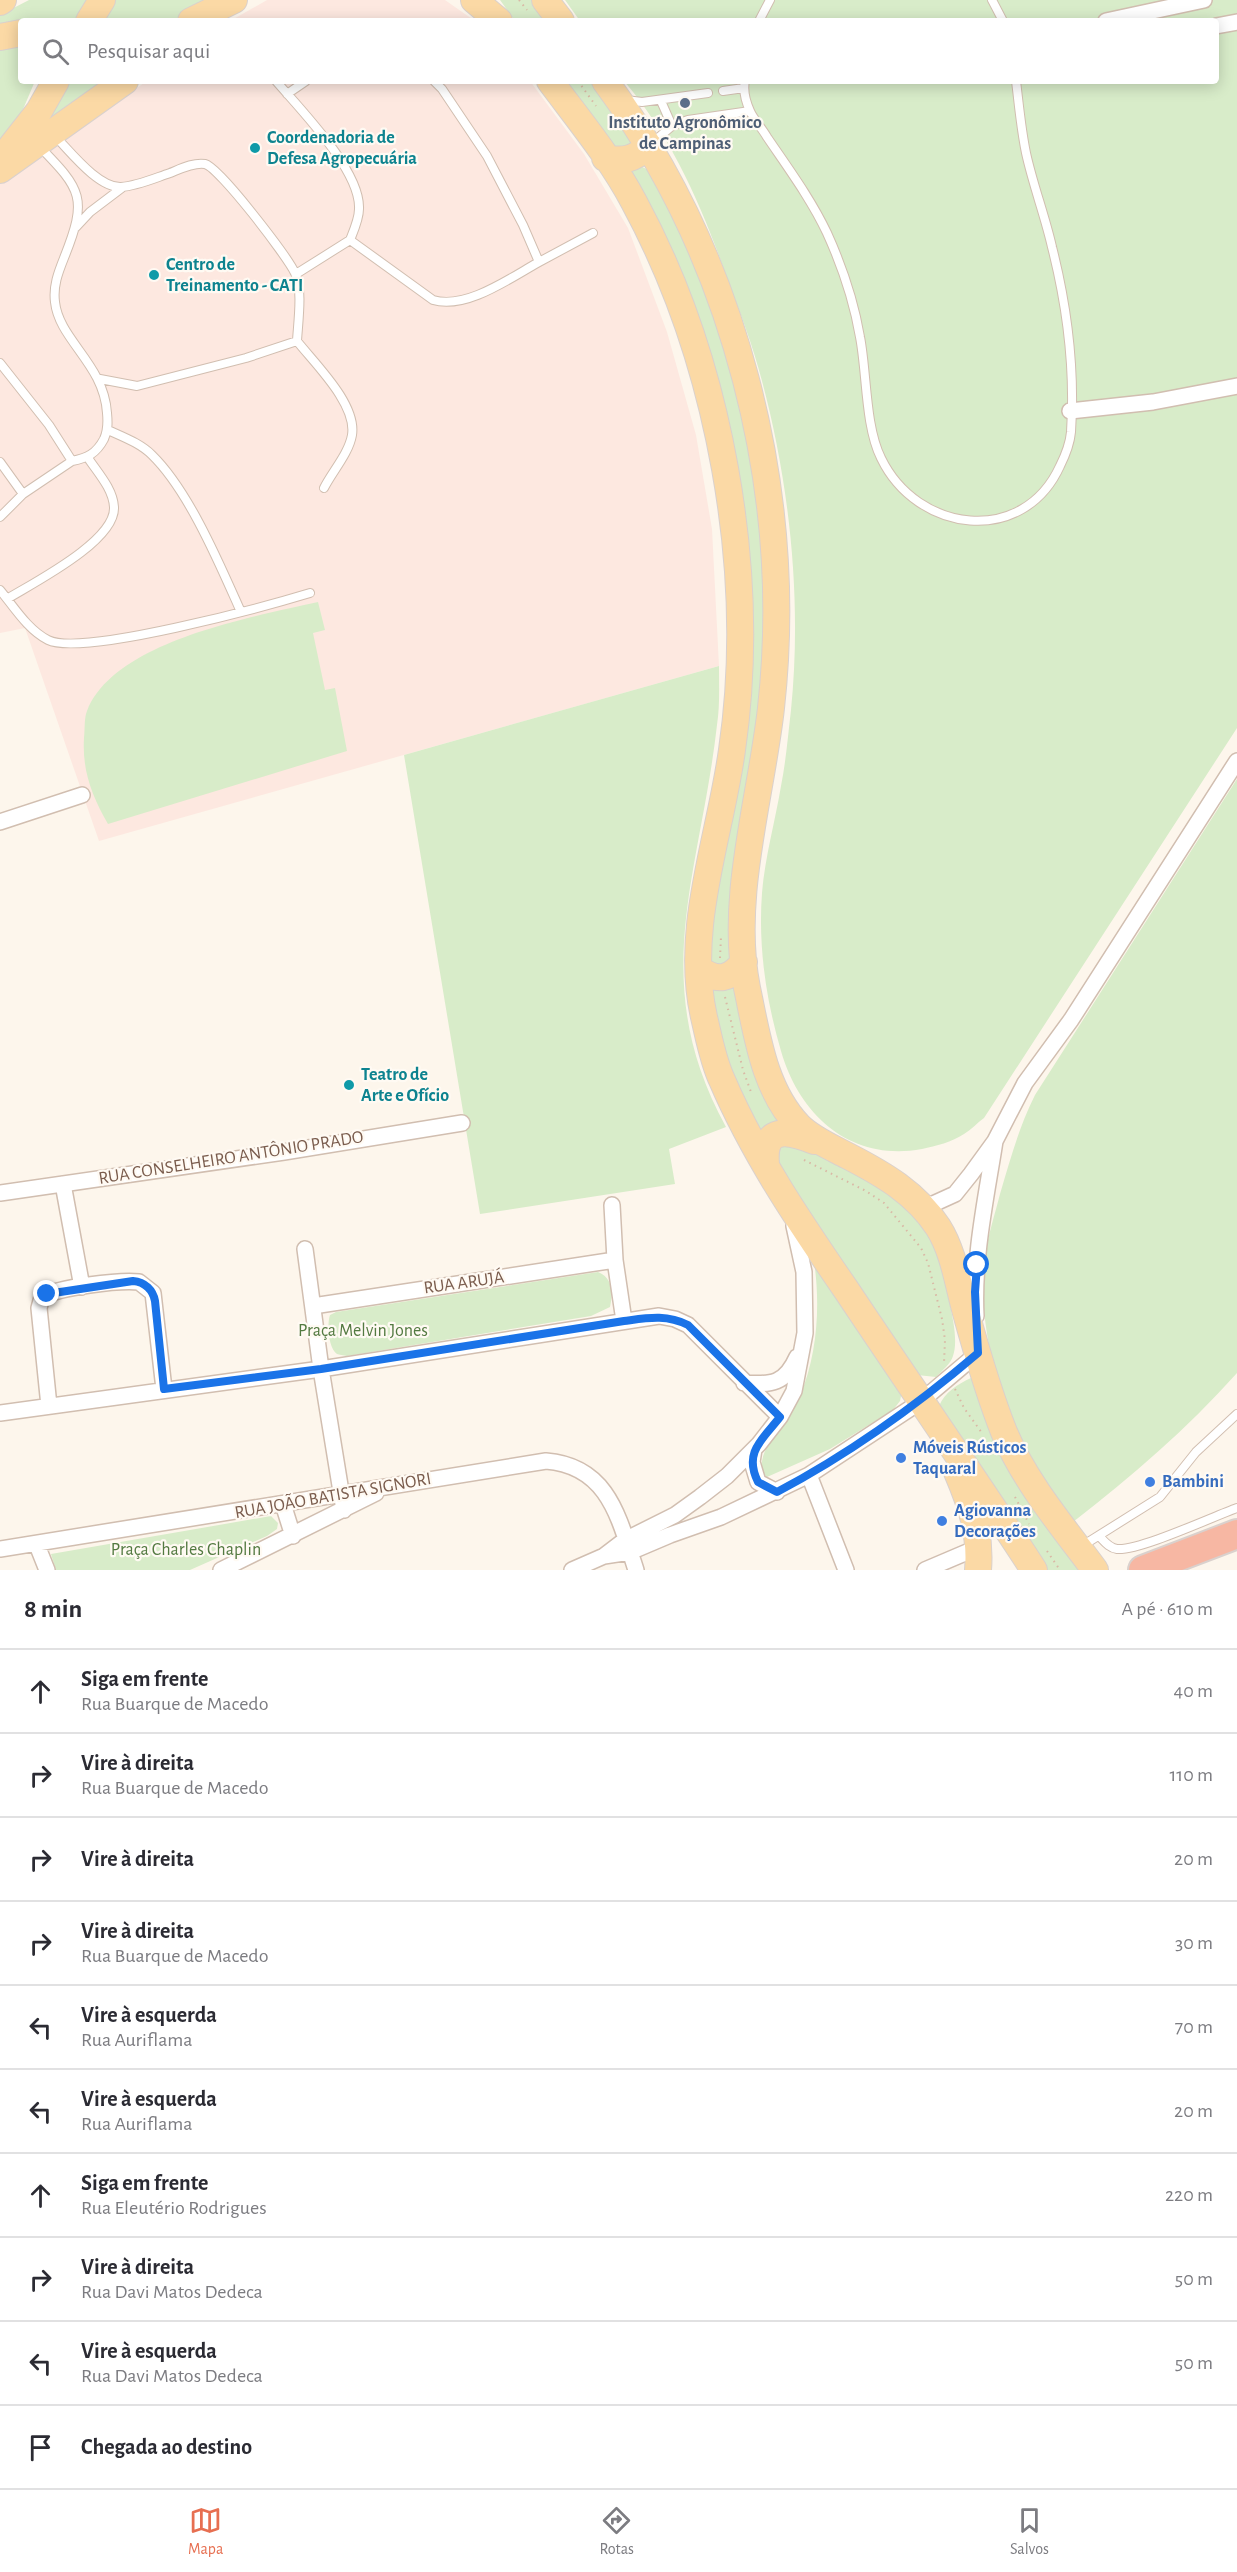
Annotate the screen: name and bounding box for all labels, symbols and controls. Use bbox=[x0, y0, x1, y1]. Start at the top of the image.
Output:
search box bbox=[18, 18, 1219, 84]
icon: search bbox=[39, 35, 72, 68]
text: Pesquisar aqui bbox=[87, 40, 210, 62]
marker: Instituto Agronômico de Campinas bbox=[678, 96, 692, 110]
place label: Instituto Agronômico de Campinas bbox=[608, 114, 762, 153]
place label: Coordenadoria de Defesa Agropecuária bbox=[267, 129, 417, 168]
marker: Coordenadoria de Defesa Agropecuária bbox=[248, 141, 262, 155]
place label: Centro de Treinamento - CATI bbox=[166, 256, 303, 295]
marker: Centro de Treinamento - CATI bbox=[147, 268, 161, 282]
place label: Teatro de Arte e Ofício bbox=[361, 1066, 449, 1105]
marker: Teatro de Arte e Ofício bbox=[342, 1078, 356, 1092]
street label: RUA CONSELHEIRO ANTÔNIO PRADO bbox=[97, 1125, 365, 1188]
route start bbox=[963, 1251, 989, 1277]
street label: RUA ARUJÁ bbox=[422, 1265, 506, 1298]
route end bbox=[33, 1280, 59, 1306]
park label: Praça Melvin Jones bbox=[298, 1322, 428, 1340]
place label: Móveis Rústicos Taquaral bbox=[913, 1439, 1027, 1478]
marker: Móveis Rústicos Taquaral bbox=[894, 1451, 908, 1465]
street label: RUA JOÃO BATISTA SIGNORI bbox=[233, 1467, 433, 1522]
place label: Bambini bbox=[1162, 1473, 1224, 1491]
marker: Bambini bbox=[1143, 1475, 1157, 1489]
place label: Agiovanna Decorações bbox=[954, 1502, 1036, 1541]
marker: Agiovanna Decorações bbox=[935, 1514, 949, 1528]
park label: Praça Charles Chaplin bbox=[111, 1541, 261, 1559]
text: 8 min bbox=[24, 1596, 82, 1622]
text: A pé · 610 m bbox=[1121, 1599, 1213, 1619]
text: Siga em frente bbox=[81, 1668, 208, 1690]
icon: ahead bbox=[24, 1675, 57, 1708]
text: 40 m bbox=[1174, 1681, 1213, 1701]
text: Rua Buarque de Macedo bbox=[81, 1694, 269, 1714]
text: Vire à direita bbox=[81, 1752, 194, 1774]
icon: right bbox=[24, 1759, 57, 1792]
text: 110 m bbox=[1169, 1765, 1213, 1785]
text: Rua Buarque de Macedo bbox=[81, 1778, 269, 1798]
icon: right bbox=[24, 1843, 57, 1876]
text: Vire à direita bbox=[81, 1848, 194, 1870]
text: 20 m bbox=[1174, 1849, 1213, 1869]
text: Vire à direita bbox=[81, 1920, 194, 1942]
icon: right bbox=[24, 1927, 57, 1960]
text: 30 m bbox=[1175, 1933, 1213, 1953]
text: Rua Buarque de Macedo bbox=[81, 1946, 269, 1966]
text: Vire à esquerda bbox=[81, 2004, 217, 2026]
icon: left bbox=[24, 2011, 57, 2044]
text: 70 m bbox=[1175, 2017, 1213, 2037]
text: Rua Auriflama bbox=[81, 2030, 193, 2050]
text: Vire à esquerda bbox=[81, 2088, 217, 2110]
icon: left bbox=[24, 2095, 57, 2128]
text: 20 m bbox=[1174, 2101, 1213, 2121]
text: Rua Auriflama bbox=[81, 2114, 193, 2134]
text: Siga em frente bbox=[81, 2172, 208, 2194]
icon: ahead bbox=[24, 2179, 57, 2212]
text: 220 m bbox=[1165, 2185, 1213, 2205]
text: Rua Eleutério Rodrigues bbox=[81, 2198, 267, 2218]
text: Vire à direita bbox=[81, 2256, 194, 2278]
icon: right bbox=[24, 2263, 57, 2296]
text: 50 m bbox=[1175, 2269, 1213, 2289]
text: Rua Davi Matos Dedeca bbox=[81, 2282, 263, 2302]
text: Vire à esquerda bbox=[81, 2340, 217, 2362]
icon: left bbox=[24, 2347, 57, 2380]
text: 50 m bbox=[1175, 2353, 1213, 2373]
text: Rua Davi Matos Dedeca bbox=[81, 2366, 263, 2386]
icon: arrive bbox=[24, 2431, 57, 2464]
text: Chegada ao destino bbox=[81, 2436, 252, 2458]
tab: Mapa bbox=[188, 2504, 223, 2559]
tab: Rotas bbox=[599, 2504, 634, 2559]
tab: Salvos bbox=[1010, 2504, 1049, 2559]

